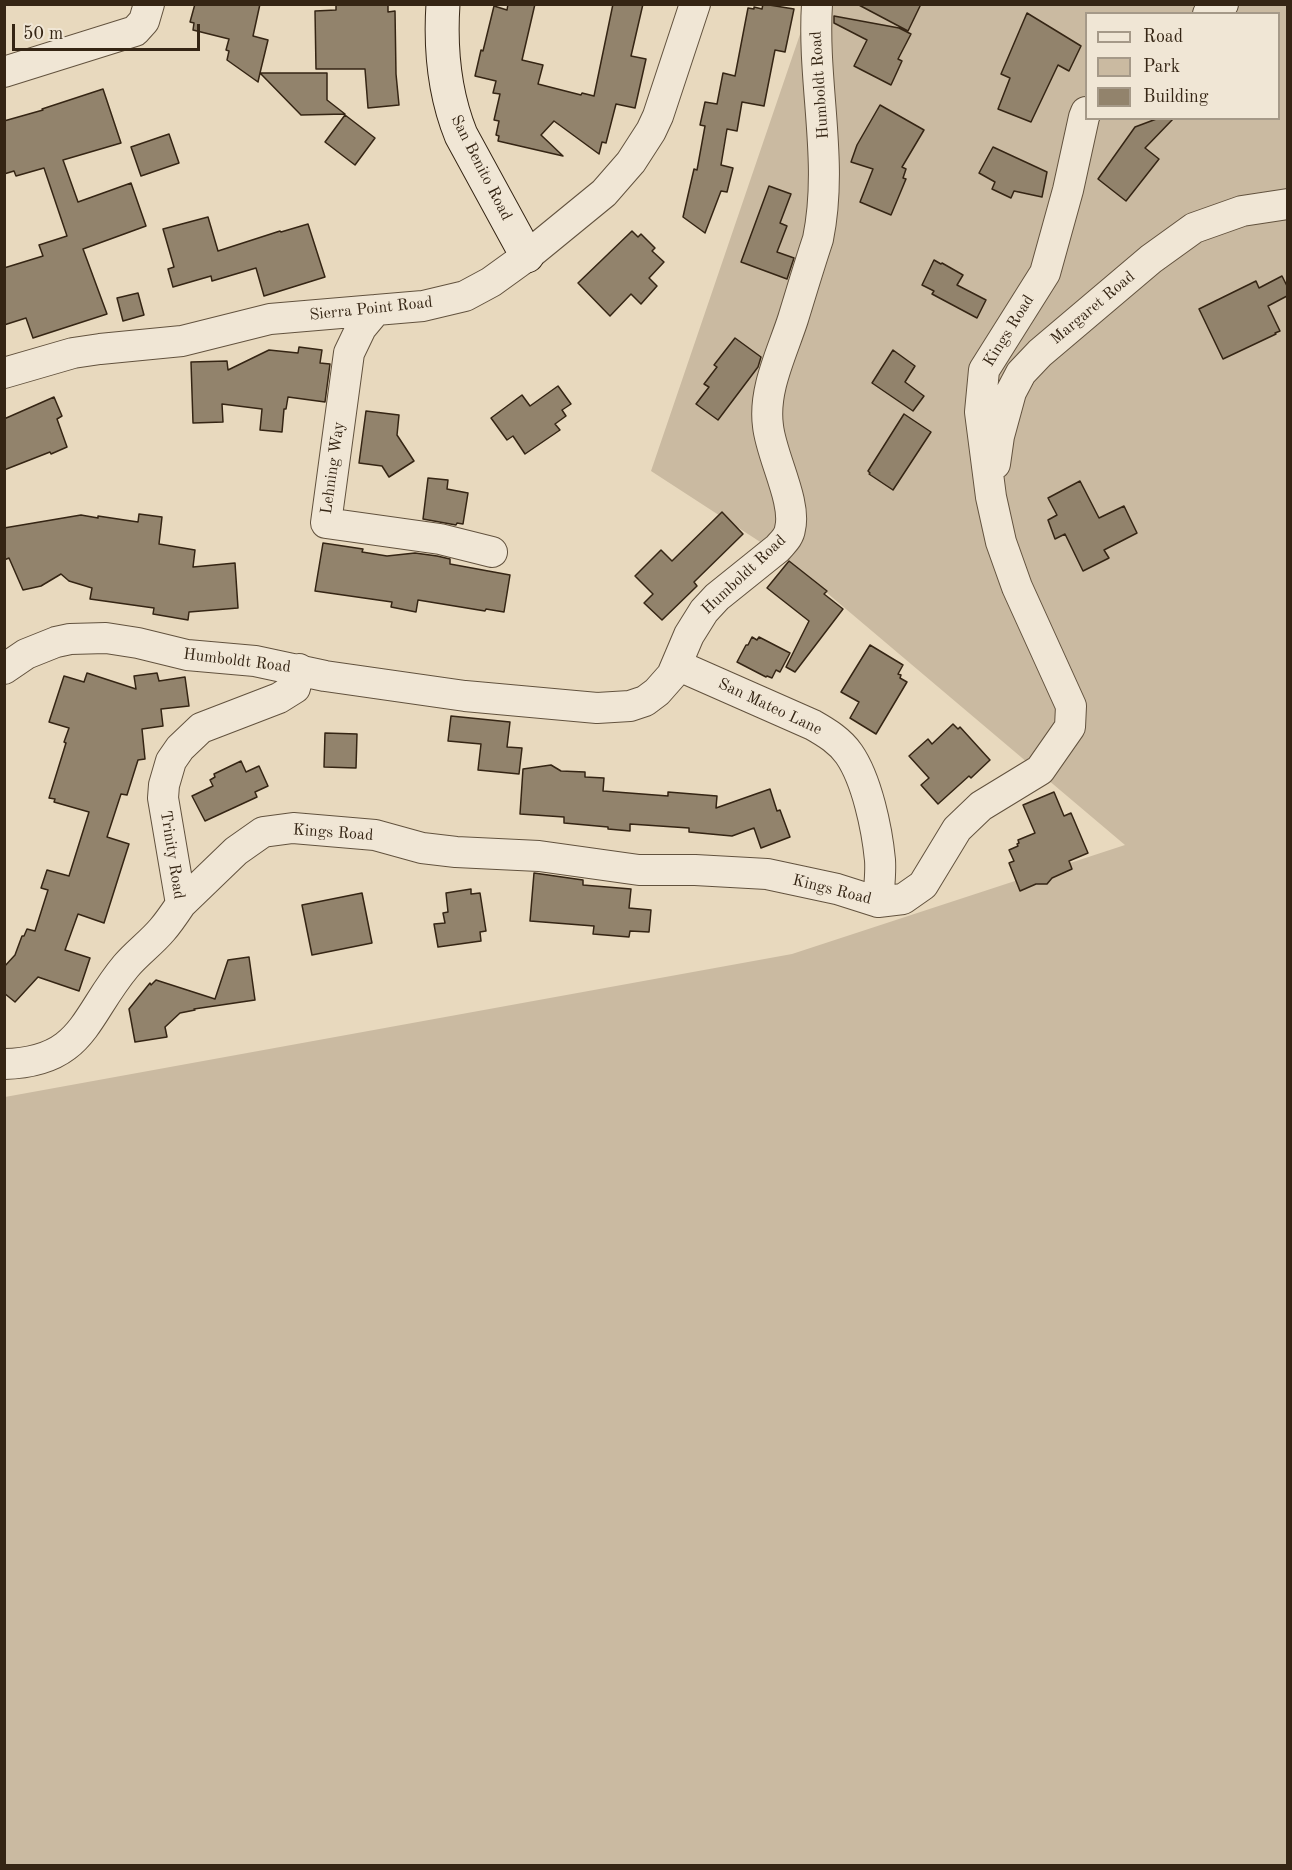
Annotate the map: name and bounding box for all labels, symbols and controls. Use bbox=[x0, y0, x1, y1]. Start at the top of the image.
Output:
scale bar bbox=[15, 12, 202, 50]
legend bbox=[1085, 12, 1280, 120]
text: 50 m bbox=[23, 25, 63, 43]
text: Road bbox=[1143, 28, 1183, 46]
street label: Humboldt Road bbox=[807, 30, 833, 140]
text: Park bbox=[1143, 58, 1180, 76]
text: Building bbox=[1143, 88, 1208, 106]
street label: San Benito Road bbox=[446, 112, 516, 224]
street label: Margaret Road bbox=[1047, 267, 1139, 349]
street label: Kings Road bbox=[979, 292, 1039, 370]
street label: Sierra Point Road bbox=[308, 293, 434, 325]
street label: Lehning Way bbox=[317, 420, 349, 516]
street label: Humboldt Road bbox=[698, 531, 790, 619]
street label: Humboldt Road bbox=[182, 645, 292, 677]
street label: San Mateo Lane bbox=[715, 675, 825, 739]
street label: Trinity Road bbox=[156, 809, 188, 901]
street label: Kings Road bbox=[292, 821, 374, 845]
street label: Kings Road bbox=[790, 871, 874, 909]

